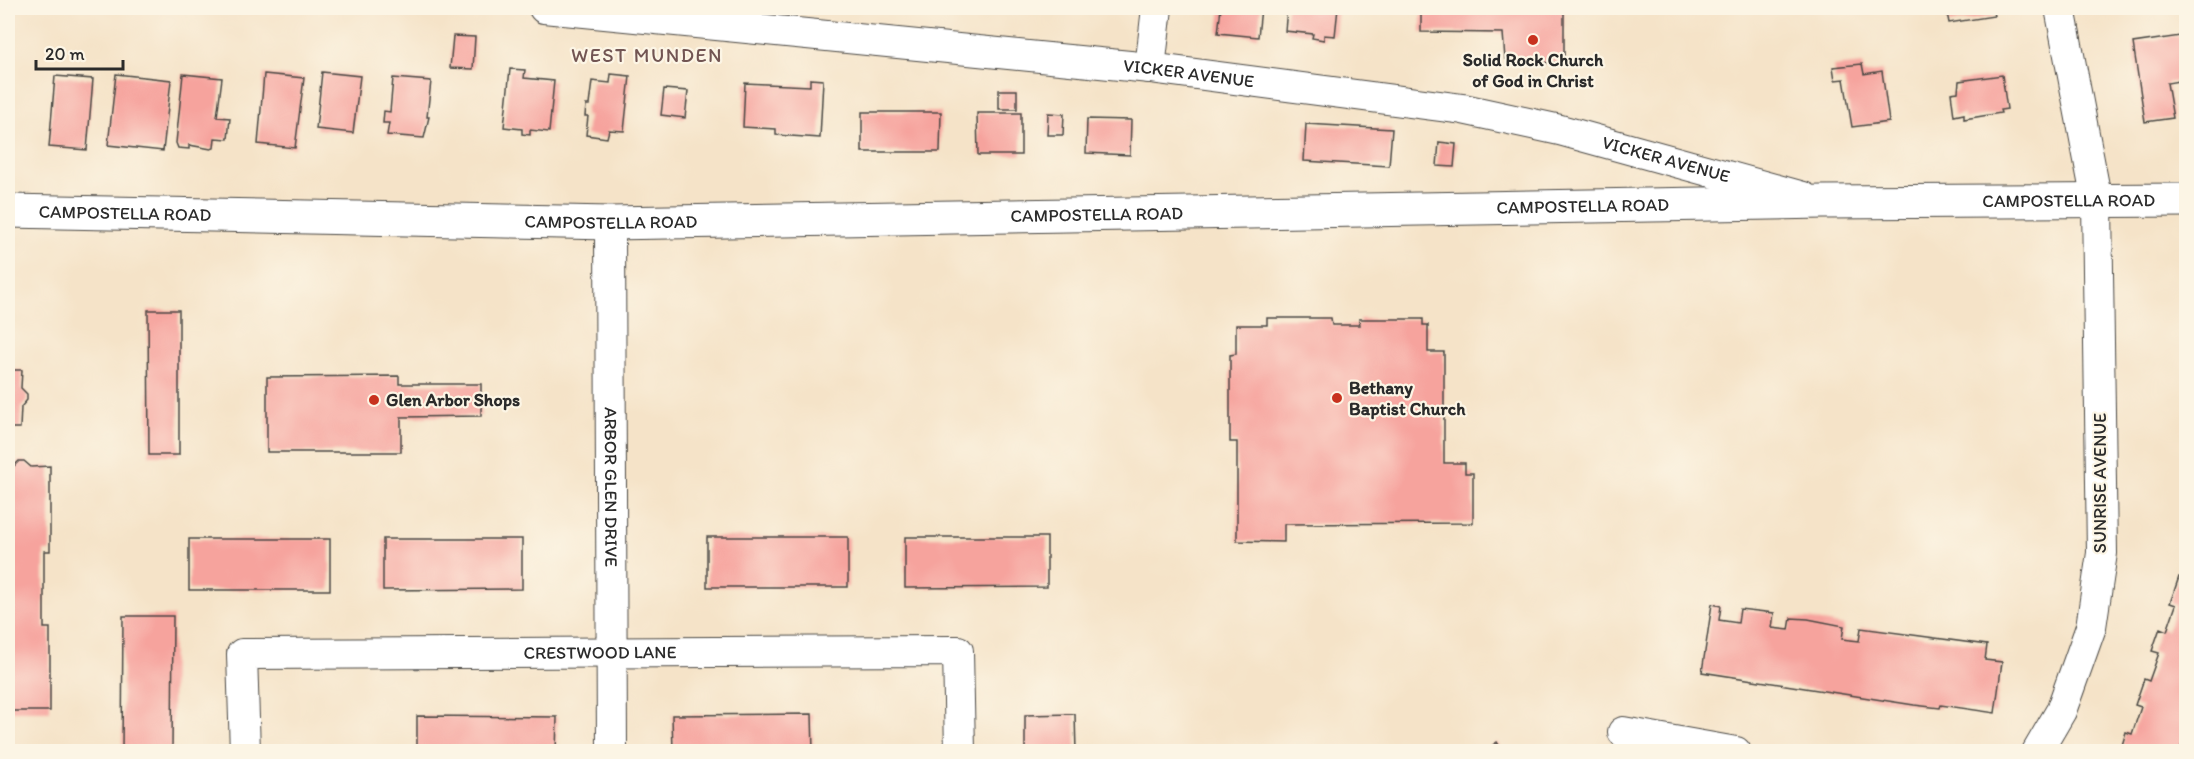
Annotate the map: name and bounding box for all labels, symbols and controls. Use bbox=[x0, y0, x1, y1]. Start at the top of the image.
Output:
scale bar bbox=[36, 33, 123, 71]
marker: Solid Rock Church of God in Christ bbox=[1526, 33, 1540, 47]
text: 20 m bbox=[45, 43, 85, 65]
district label: WEST MUNDEN bbox=[571, 43, 723, 67]
place label: Solid Rock Church of God in Christ bbox=[1463, 49, 1604, 92]
street label: VICKER AVENUE bbox=[1122, 54, 1255, 93]
street label: VICKER AVENUE bbox=[1600, 131, 1733, 187]
street label: CAMPOSTELLA ROAD bbox=[1982, 189, 2155, 212]
street label: CAMPOSTELLA ROAD bbox=[1496, 194, 1669, 219]
street label: CAMPOSTELLA ROAD bbox=[38, 201, 212, 226]
street label: CAMPOSTELLA ROAD bbox=[1010, 202, 1183, 227]
street label: CAMPOSTELLA ROAD bbox=[524, 210, 698, 234]
place label: Bethany Baptist Church bbox=[1349, 377, 1466, 420]
place label: Glen Arbor Shops bbox=[386, 389, 520, 411]
marker: Bethany Baptist Church bbox=[1330, 391, 1344, 405]
marker: Glen Arbor Shops bbox=[367, 393, 381, 407]
street label: ARBOR GLEN DRIVE bbox=[600, 407, 622, 567]
street label: SUNRISE AVENUE bbox=[2089, 413, 2111, 553]
street label: CRESTWOOD LANE bbox=[523, 641, 677, 664]

